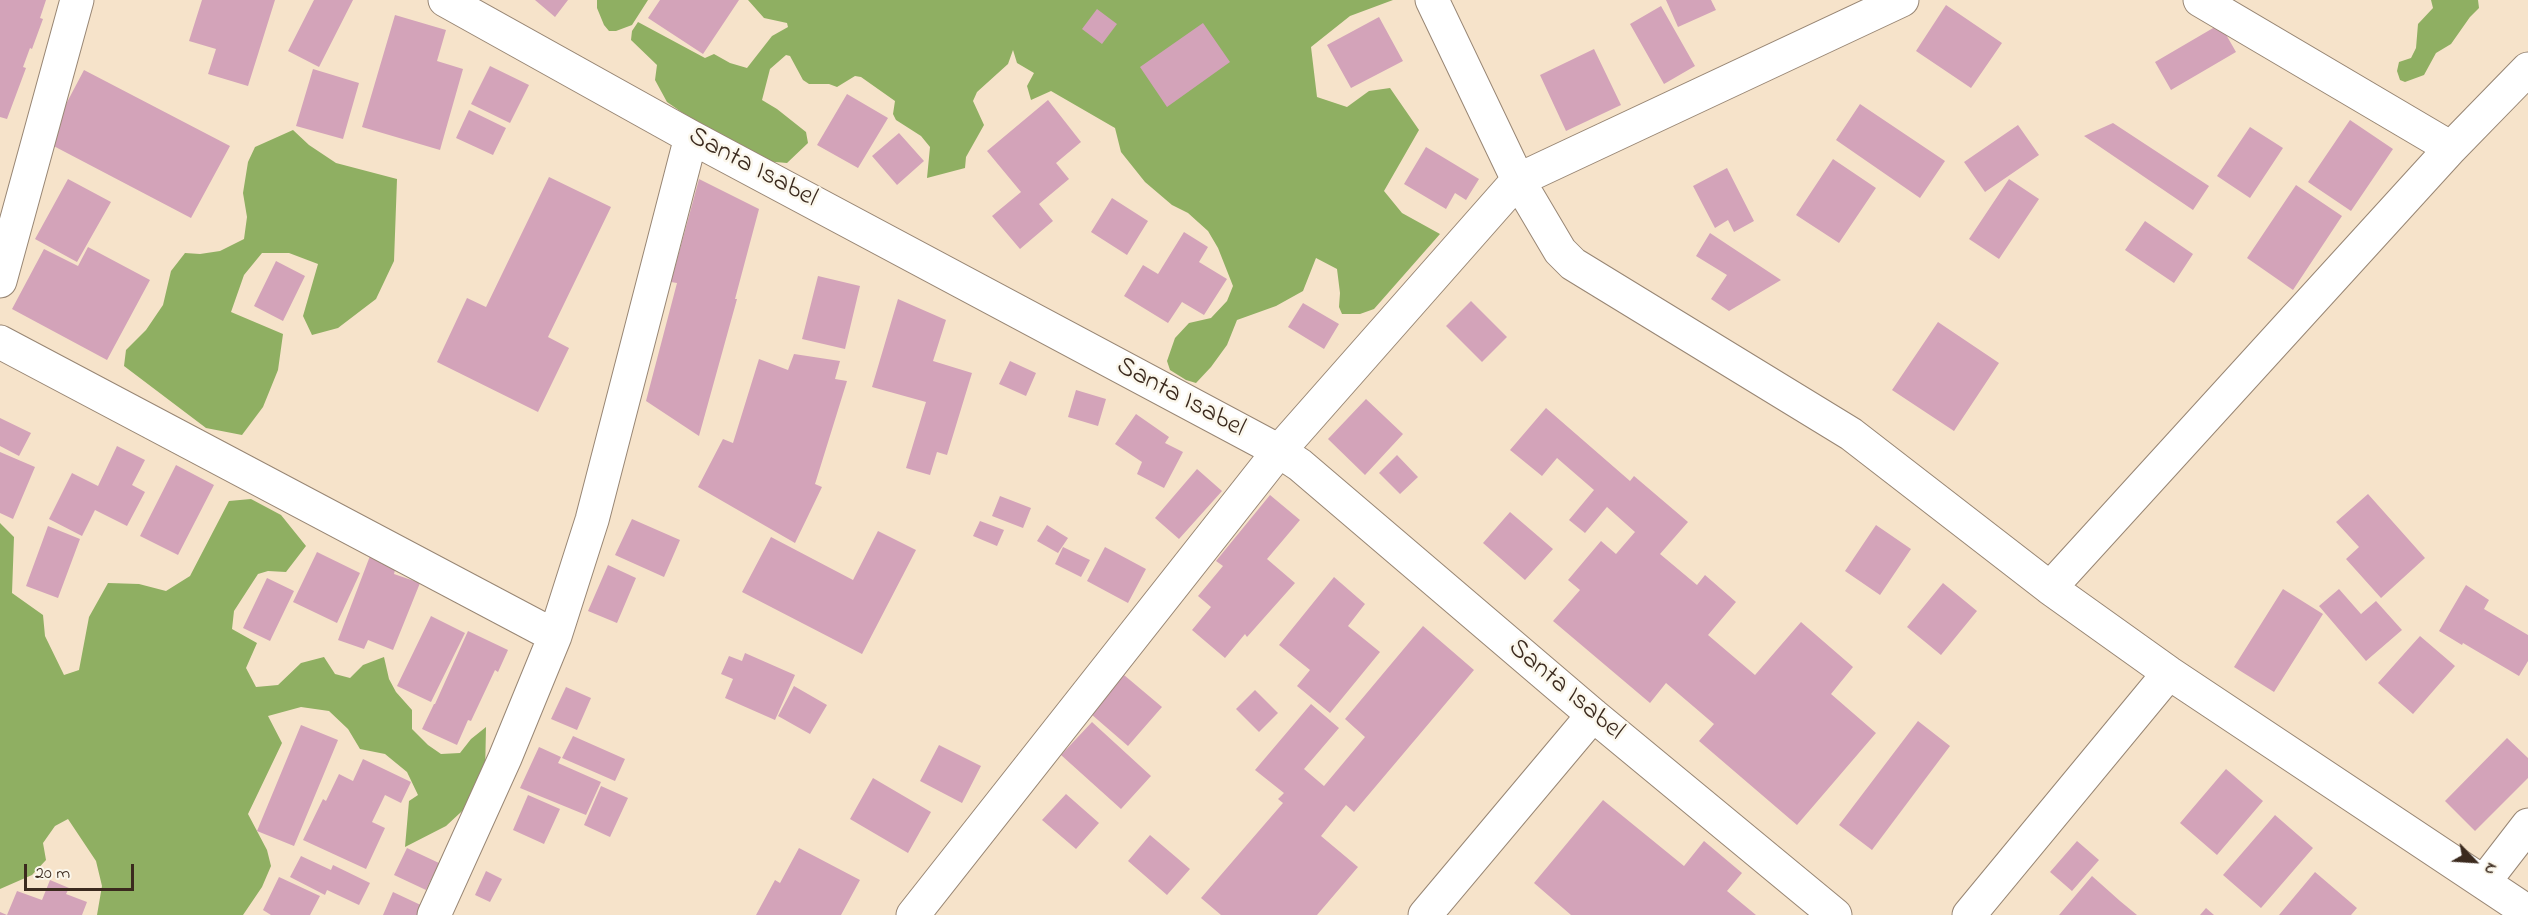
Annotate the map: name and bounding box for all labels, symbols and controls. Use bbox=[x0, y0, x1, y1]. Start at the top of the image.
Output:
street label: Santa Isabel bbox=[682, 122, 822, 216]
street label: Santa Isabel bbox=[1110, 352, 1250, 446]
street label: Santa Isabel bbox=[1501, 633, 1629, 749]
north arrow bbox=[2444, 831, 2504, 891]
scale bar bbox=[27, 852, 136, 890]
text: N bbox=[2477, 859, 2503, 879]
text: 20 m bbox=[35, 861, 70, 887]

